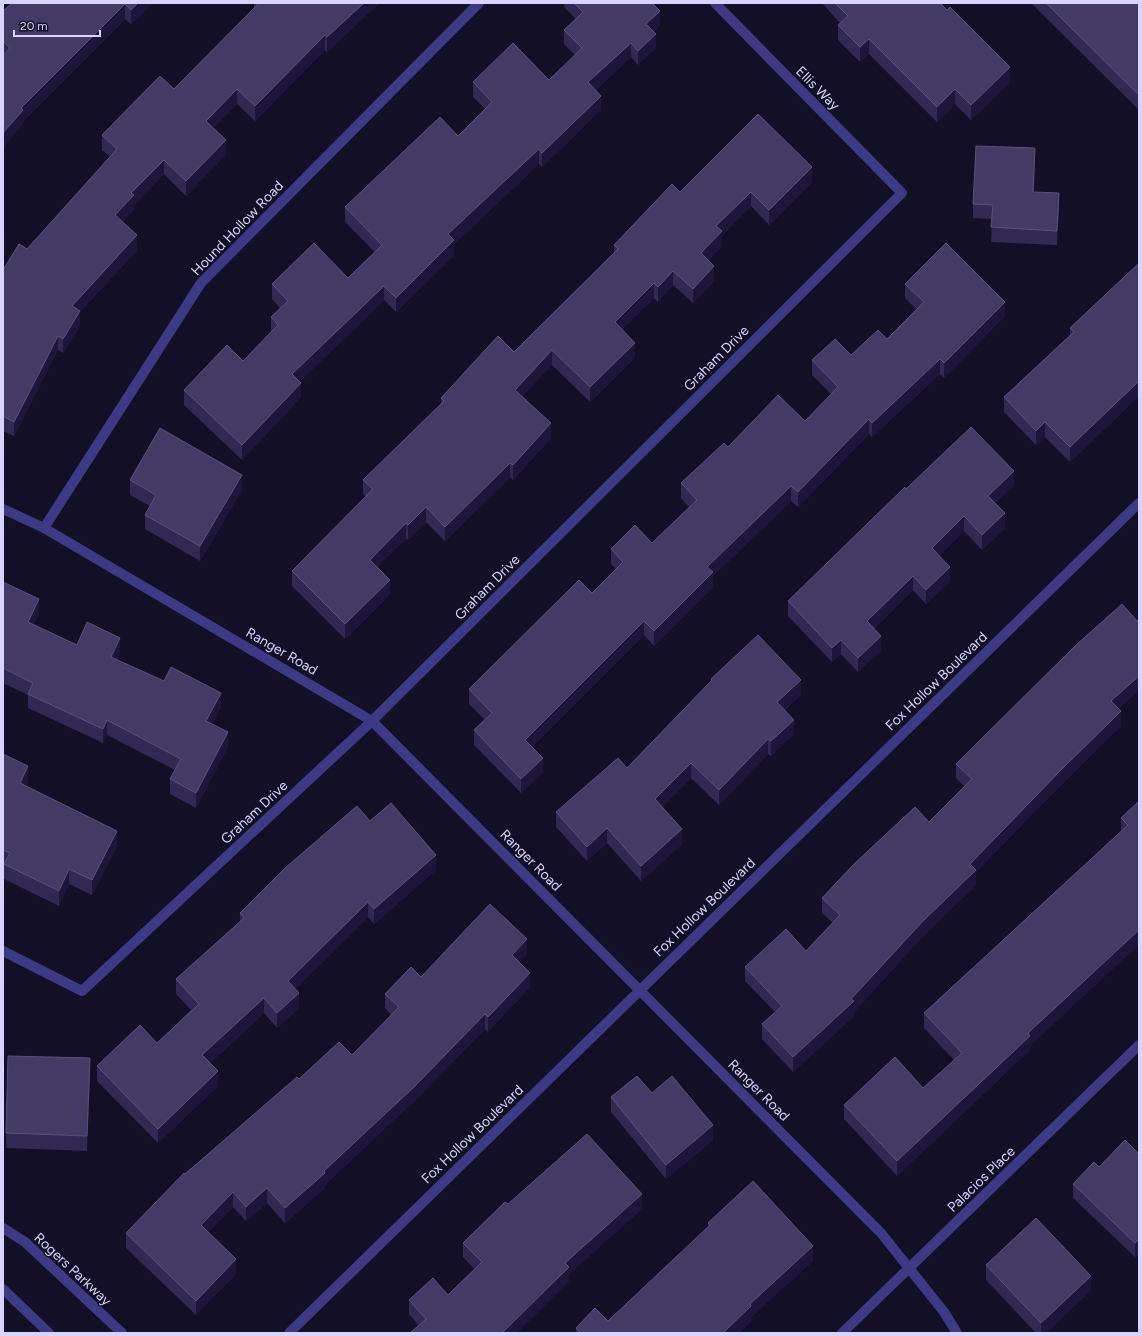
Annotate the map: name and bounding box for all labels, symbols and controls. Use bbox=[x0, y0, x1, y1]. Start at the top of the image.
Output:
scale bar bbox=[14, 12, 100, 38]
text: 20 m bbox=[20, 19, 48, 33]
street label: Ellis Way bbox=[792, 63, 844, 114]
street label: Hound Hollow Road bbox=[188, 177, 287, 279]
street label: Graham Drive bbox=[680, 322, 753, 394]
street label: Graham Drive bbox=[451, 551, 524, 623]
street label: Ranger Road bbox=[243, 624, 321, 679]
street label: Fox Hollow Boulevard bbox=[882, 628, 991, 734]
street label: Graham Drive bbox=[217, 777, 292, 848]
street label: Ranger Road bbox=[496, 826, 565, 895]
street label: Fox Hollow Boulevard bbox=[650, 854, 759, 960]
street label: Ranger Road bbox=[724, 1056, 793, 1125]
street label: Fox Hollow Boulevard bbox=[418, 1081, 527, 1187]
street label: Palacios Place bbox=[944, 1143, 1019, 1216]
street label: Rogers Parkway bbox=[31, 1229, 115, 1310]

